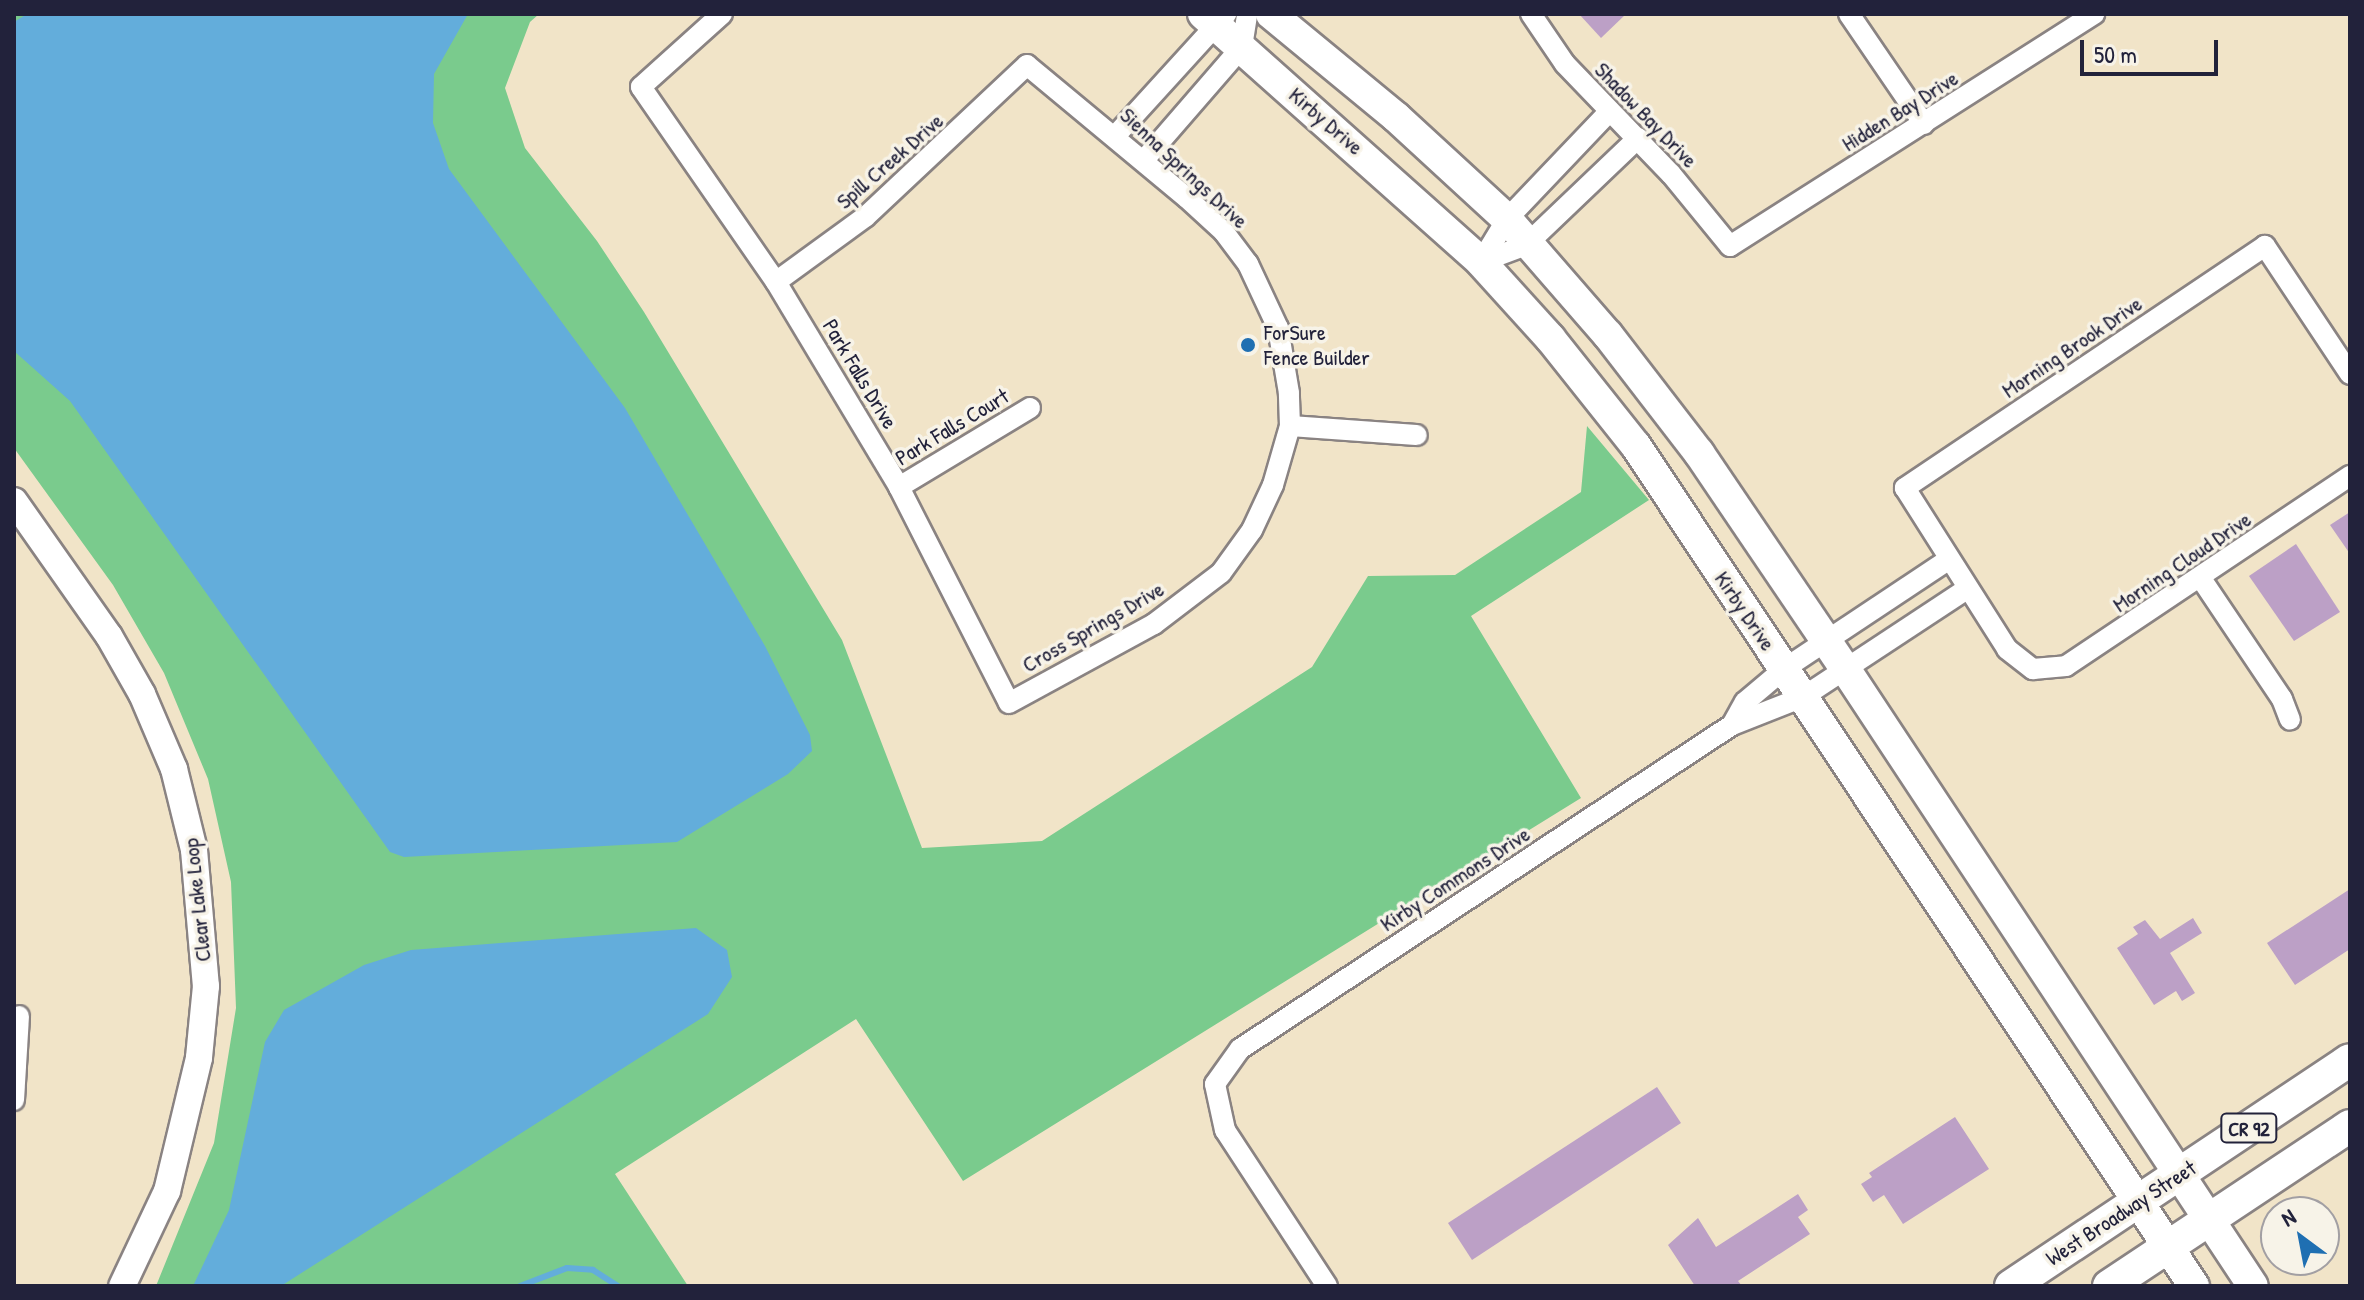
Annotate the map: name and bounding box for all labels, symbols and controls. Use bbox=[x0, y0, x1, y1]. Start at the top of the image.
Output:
scale bar bbox=[2084, 24, 2222, 74]
text: 50 m bbox=[2094, 38, 2137, 70]
street label: Shadow Bay Drive bbox=[1589, 57, 1703, 173]
street label: Hidden Bay Drive bbox=[1837, 65, 1963, 157]
street label: Kirby Drive bbox=[1283, 82, 1369, 160]
street label: Sienna Springs Drive bbox=[1115, 102, 1253, 234]
street label: Spill Creek Drive bbox=[831, 108, 949, 214]
street label: Morning Brook Drive bbox=[1997, 290, 2147, 404]
street label: Park Falls Drive bbox=[817, 314, 903, 434]
place label: ForSure Fence Builder bbox=[1264, 319, 1370, 370]
marker: ForSure Fence Builder bbox=[1239, 336, 1257, 354]
street label: Park Falls Court bbox=[891, 383, 1013, 471]
street label: Morning Cloud Drive bbox=[2108, 506, 2256, 618]
street label: Kirby Drive bbox=[1709, 566, 1781, 656]
street label: Cross Springs Drive bbox=[1018, 576, 1168, 678]
street label: Kirby Commons Drive bbox=[1375, 821, 1535, 937]
street label: Clear Lake Loop bbox=[177, 837, 217, 963]
road number: CR 92 bbox=[2219, 1112, 2279, 1144]
street label: West Broadway Street bbox=[2041, 1155, 2201, 1271]
north arrow bbox=[2260, 1196, 2340, 1276]
text: N bbox=[2275, 1202, 2301, 1233]

